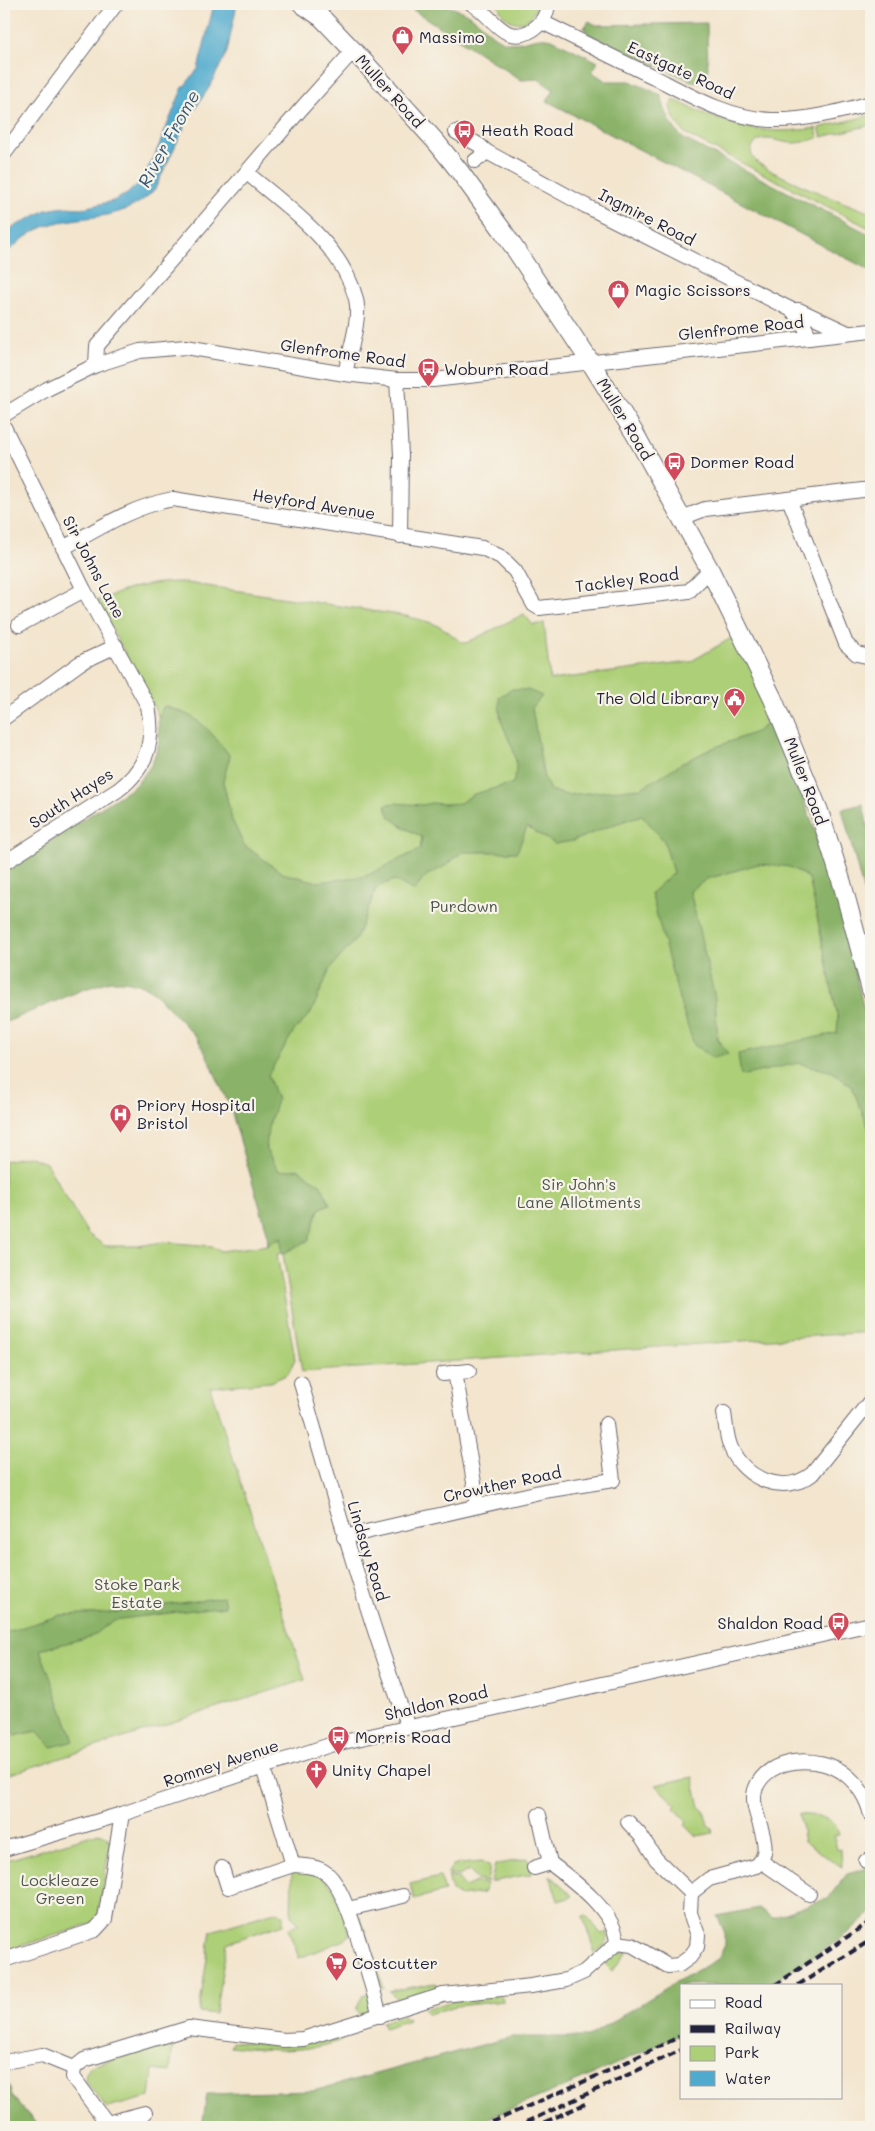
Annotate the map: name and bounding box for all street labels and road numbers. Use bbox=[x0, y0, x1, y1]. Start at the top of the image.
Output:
street label: Eastgate Road bbox=[625, 36, 738, 103]
street label: Muller Road bbox=[352, 49, 429, 132]
street label: Ingmire Road bbox=[595, 183, 699, 250]
street label: Glenfrome Road bbox=[677, 310, 805, 345]
street label: Glenfrome Road bbox=[279, 333, 407, 372]
street label: Muller Road bbox=[593, 374, 658, 464]
street label: Heyford Avenue bbox=[251, 483, 377, 524]
street label: Sir Johns Lane bbox=[59, 512, 130, 622]
street label: Tackley Road bbox=[574, 563, 680, 596]
street label: Muller Road bbox=[780, 734, 833, 828]
street label: South Hayes bbox=[25, 763, 117, 832]
street label: Crowther Road bbox=[441, 1461, 563, 1506]
street label: Lindsay Road bbox=[343, 1498, 394, 1603]
street label: Shaldon Road bbox=[382, 1680, 490, 1725]
street label: Romney Avenue bbox=[160, 1734, 281, 1791]

